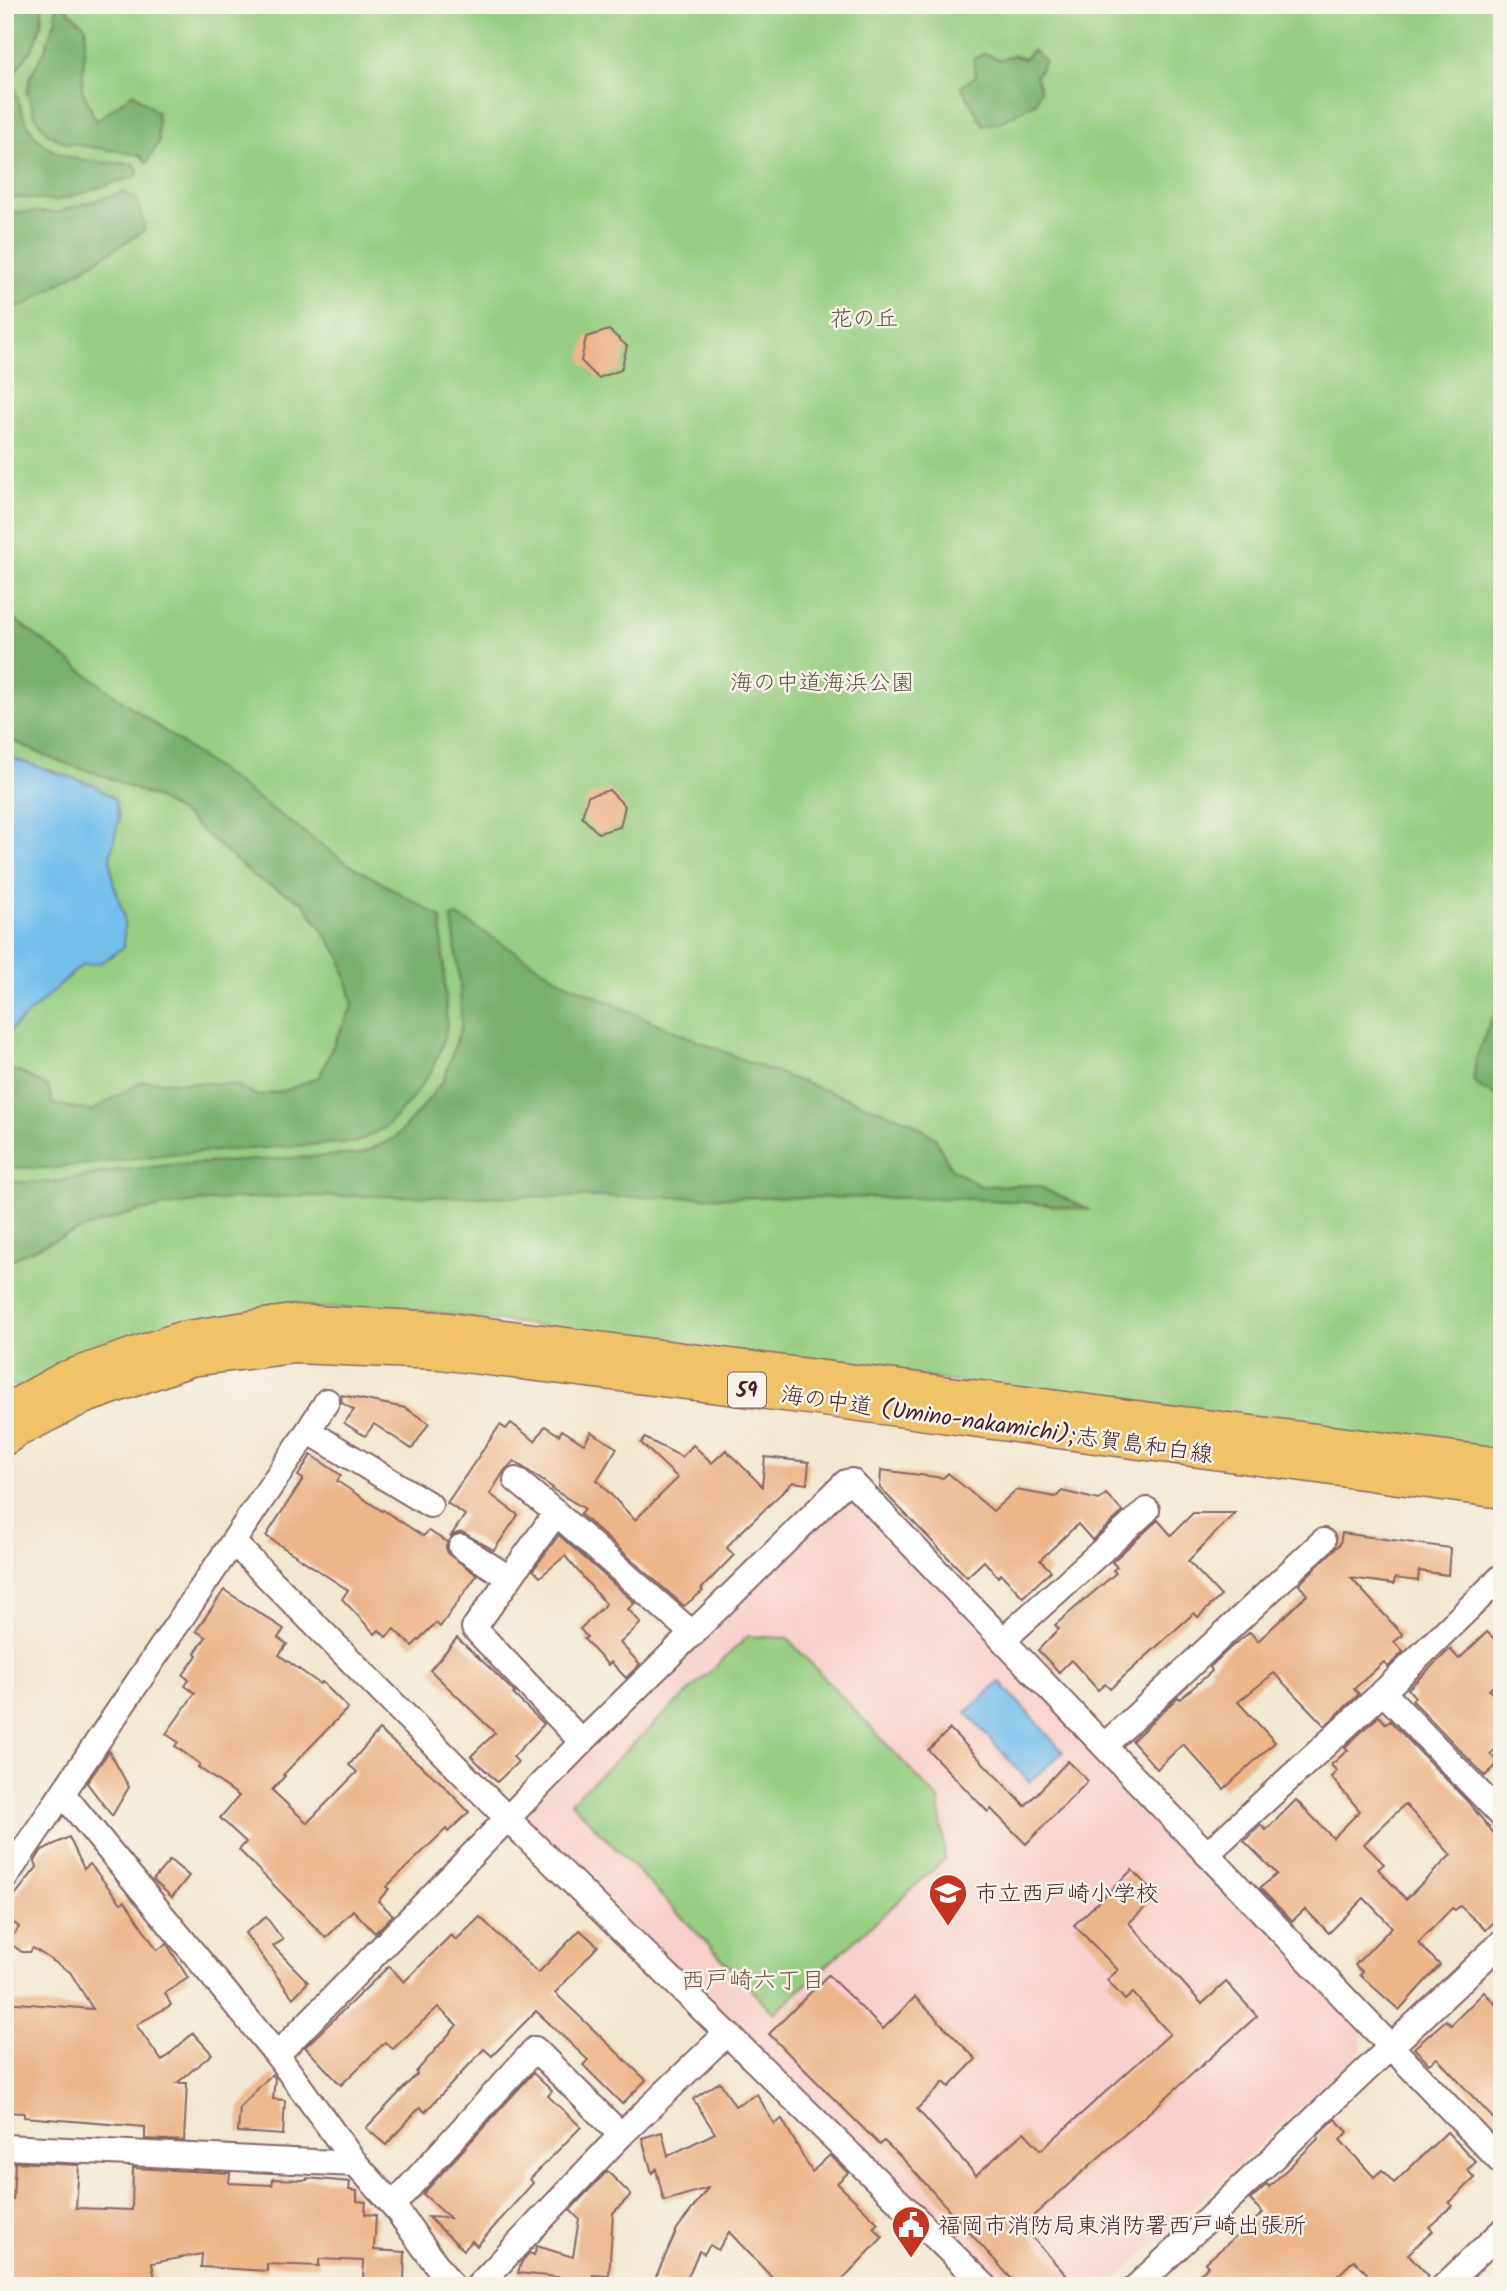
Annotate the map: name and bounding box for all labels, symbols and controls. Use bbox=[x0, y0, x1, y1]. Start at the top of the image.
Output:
park label: 花の丘 bbox=[830, 302, 899, 338]
park label: 海の中道海浜公園 bbox=[730, 666, 914, 702]
road number: 59 bbox=[728, 1372, 766, 1408]
street label: 海の中道 (Umino-nakamichi);志賀島和白線 bbox=[778, 1378, 1215, 1474]
school or university icon: 市立西戸崎小学校 bbox=[927, 1872, 969, 1927]
place label: 市立西戸崎小学校 bbox=[975, 1877, 1159, 1913]
district label: 西戸崎六丁目 bbox=[681, 1962, 825, 2001]
public building icon: 福岡市消防局東消防署西戸崎出張所 bbox=[890, 2204, 932, 2259]
place label: 福岡市消防局東消防署西戸崎出張所 bbox=[938, 2209, 1306, 2245]

